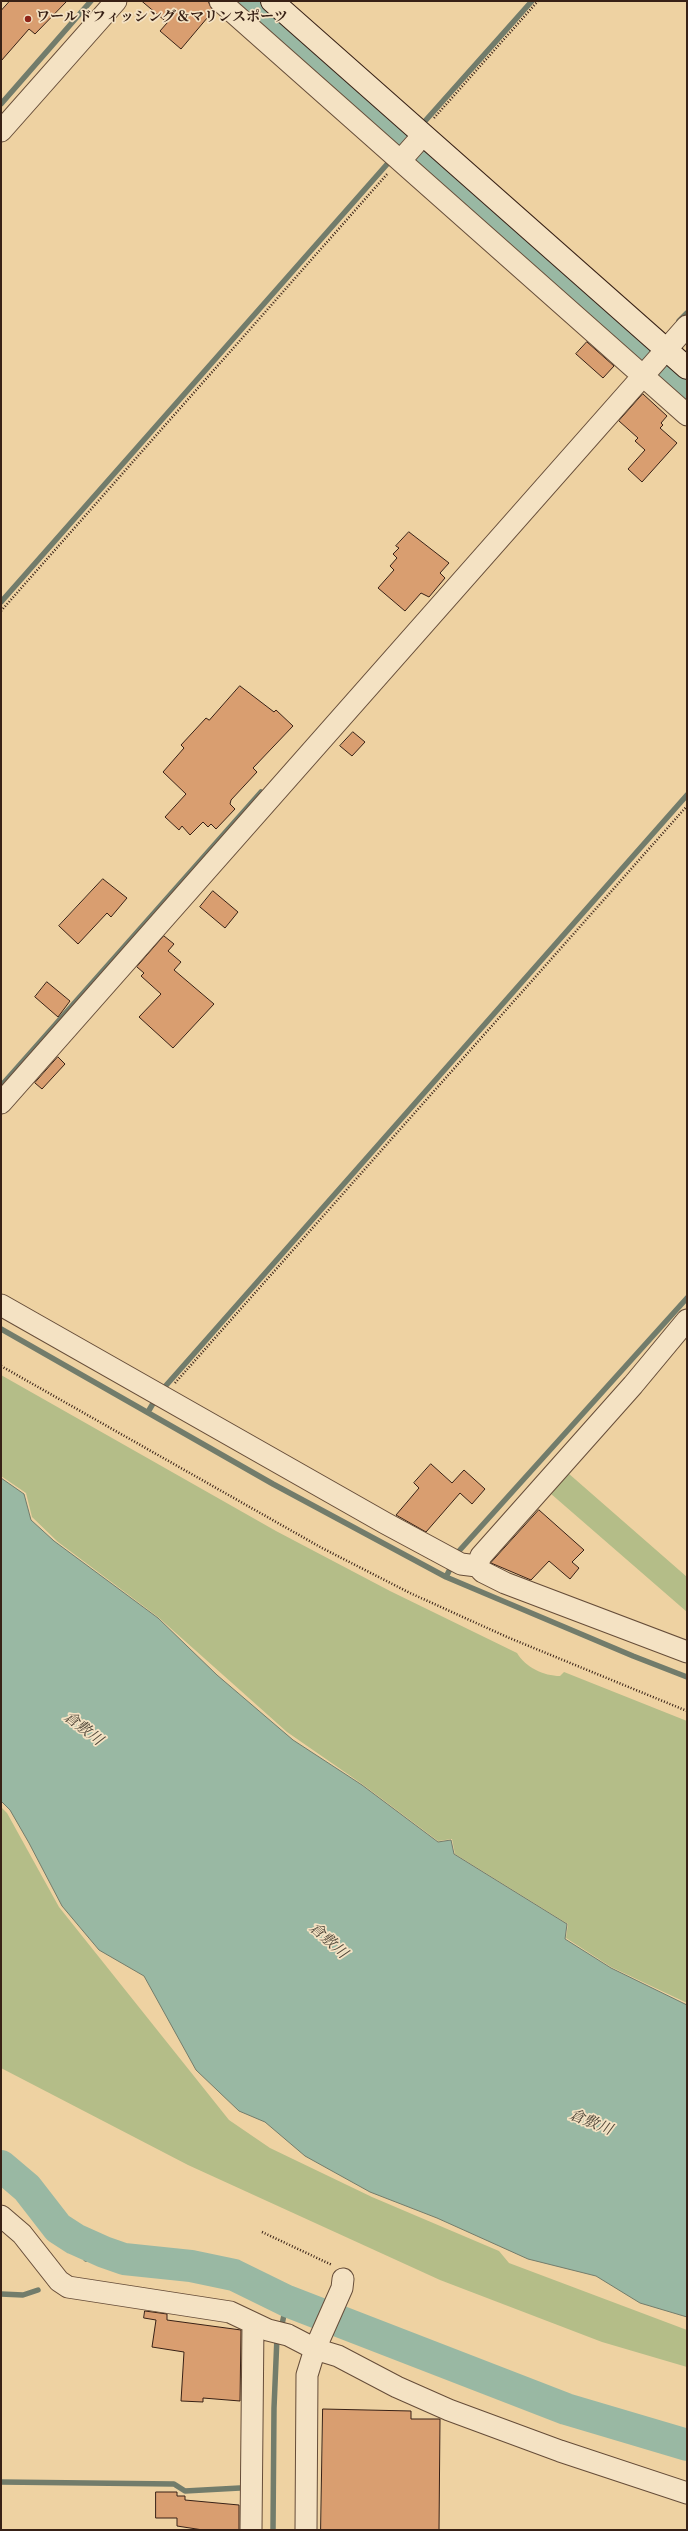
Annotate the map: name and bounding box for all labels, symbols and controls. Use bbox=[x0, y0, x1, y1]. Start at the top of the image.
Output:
place label: ワールドフィッシング＆マリンスポーツ bbox=[36, 11, 288, 27]
marker: ワールドフィッシング＆マリンスポーツ bbox=[23, 14, 33, 24]
water label: 倉敷川 bbox=[59, 1709, 105, 1751]
water label: 倉敷川 bbox=[304, 1920, 350, 1964]
water label: 倉敷川 bbox=[566, 2107, 614, 2141]

